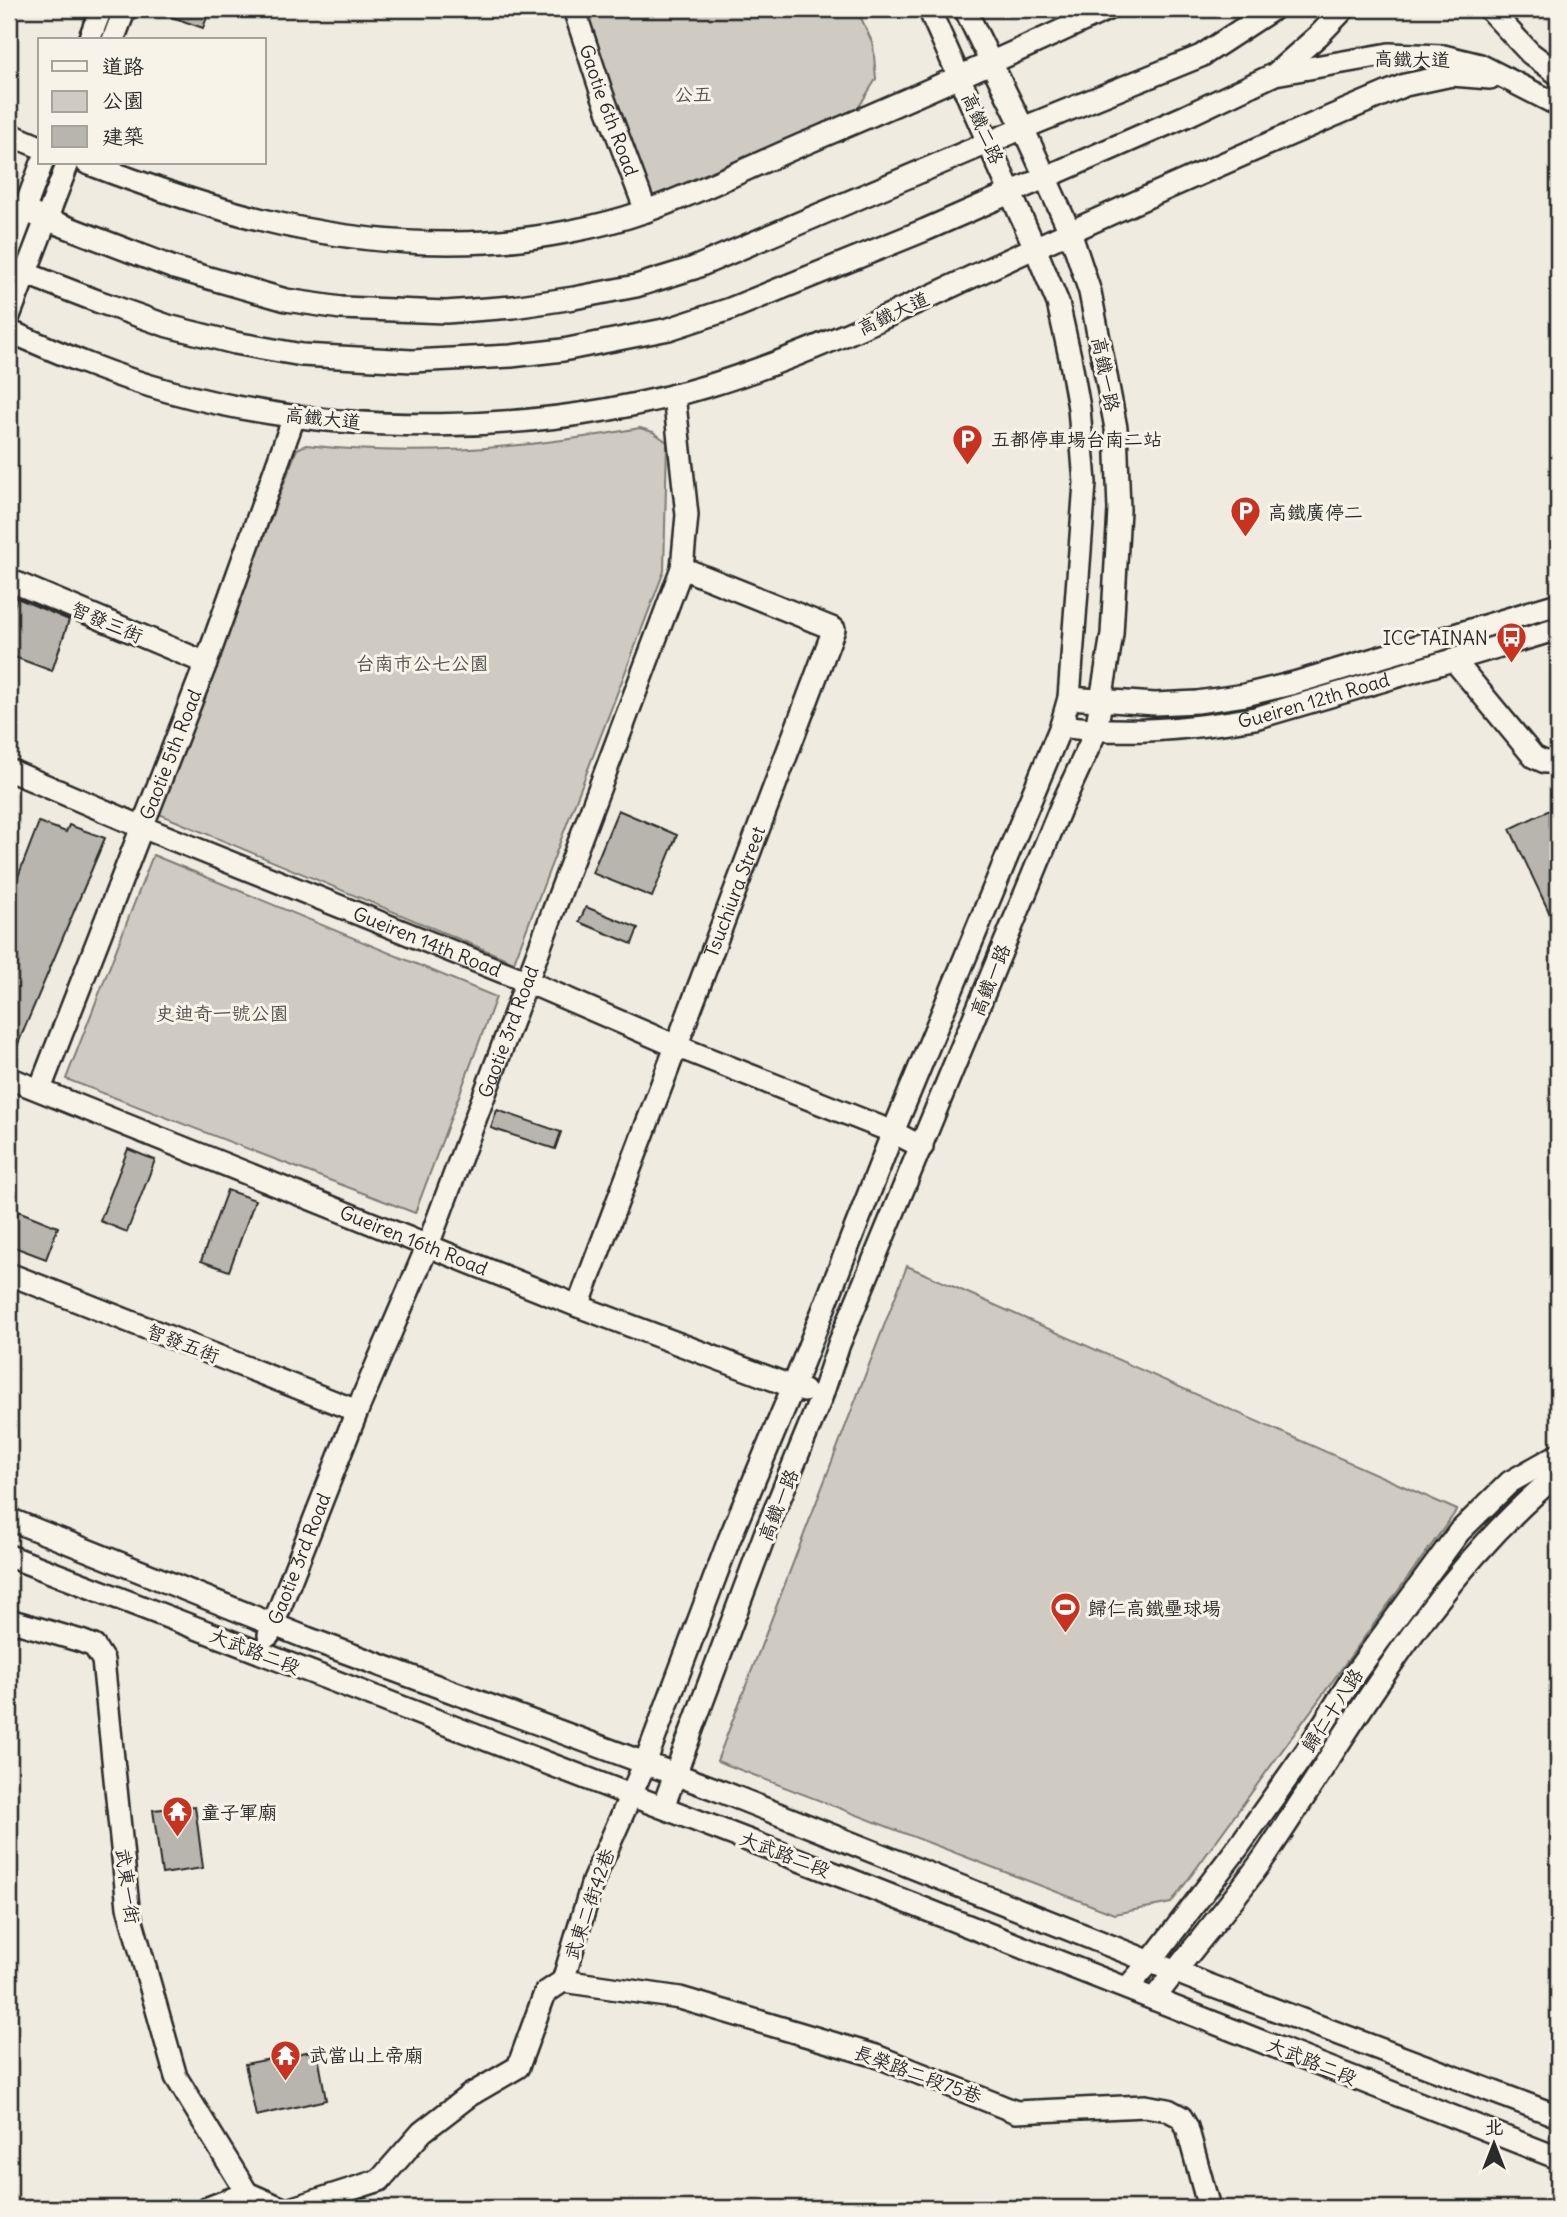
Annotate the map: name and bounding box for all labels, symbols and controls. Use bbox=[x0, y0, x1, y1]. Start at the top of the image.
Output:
legend bbox=[38, 38, 266, 164]
street label: Gaotie 6th Road bbox=[574, 41, 644, 179]
street label: 高鐵大道 bbox=[1374, 46, 1450, 72]
text: 道路 bbox=[102, 53, 144, 80]
park label: 公五 bbox=[674, 82, 712, 106]
text: 公園 bbox=[102, 87, 144, 114]
street label: 高鐵二路 bbox=[957, 88, 1009, 168]
text: 建築 bbox=[102, 123, 144, 150]
street label: 高鐵大道 bbox=[853, 286, 933, 340]
street label: 高鐵一路 bbox=[1087, 334, 1125, 414]
street label: 高鐵大道 bbox=[284, 402, 362, 434]
parking icon: 五都停車場台南二站 bbox=[951, 422, 985, 466]
place label: 五都停車場台南二站 bbox=[991, 427, 1162, 451]
parking icon: 高鐵廣停二 bbox=[1228, 495, 1262, 539]
place label: 高鐵廣停二 bbox=[1268, 500, 1363, 524]
street label: 智發三街 bbox=[67, 596, 147, 648]
bus stop icon: ICC TAINAN bbox=[1494, 621, 1528, 665]
place label: ICC TAINAN bbox=[1383, 626, 1488, 650]
park label: 台南市公七公園 bbox=[355, 651, 489, 675]
street label: Gueiren 12th Road bbox=[1236, 667, 1392, 733]
street label: Gaotie 5th Road bbox=[134, 686, 207, 823]
street label: Tsuchiura Street bbox=[699, 823, 770, 960]
street label: Gueiren 14th Road bbox=[350, 901, 505, 982]
street label: 高鐵一路 bbox=[965, 940, 1015, 1020]
street label: Gaotie 3rd Road bbox=[472, 962, 544, 1101]
park label: 史迪奇一號公園 bbox=[155, 1001, 289, 1025]
street label: Gueiren 16th Road bbox=[336, 1200, 491, 1281]
street label: 智發五街 bbox=[143, 1318, 223, 1368]
street label: 高鐵一路 bbox=[753, 1465, 803, 1545]
street label: Gaotie 3rd Road bbox=[262, 1490, 336, 1628]
sports icon: 歸仁高鐵壘球場 bbox=[1048, 1591, 1082, 1635]
place label: 歸仁高鐵壘球場 bbox=[1088, 1596, 1221, 1620]
street label: 大武路二段 bbox=[206, 1623, 304, 1679]
street label: 歸仁十八路 bbox=[1296, 1664, 1368, 1756]
temple icon: 童子軍廟 bbox=[161, 1795, 195, 1839]
place label: 童子軍廟 bbox=[201, 1800, 277, 1824]
street label: 大武路二段 bbox=[736, 1826, 834, 1882]
street label: 武東二街42巷 bbox=[559, 1845, 619, 1963]
street label: 武東一街 bbox=[111, 1847, 145, 1925]
street label: 大武路二段 bbox=[1263, 2032, 1361, 2090]
temple icon: 武當山上帝廟 bbox=[269, 2038, 303, 2082]
street label: 長榮路二段75巷 bbox=[851, 2040, 985, 2108]
place label: 武當山上帝廟 bbox=[309, 2043, 423, 2067]
north arrow bbox=[1458, 2108, 1528, 2178]
text: 北 bbox=[1484, 2115, 1504, 2139]

